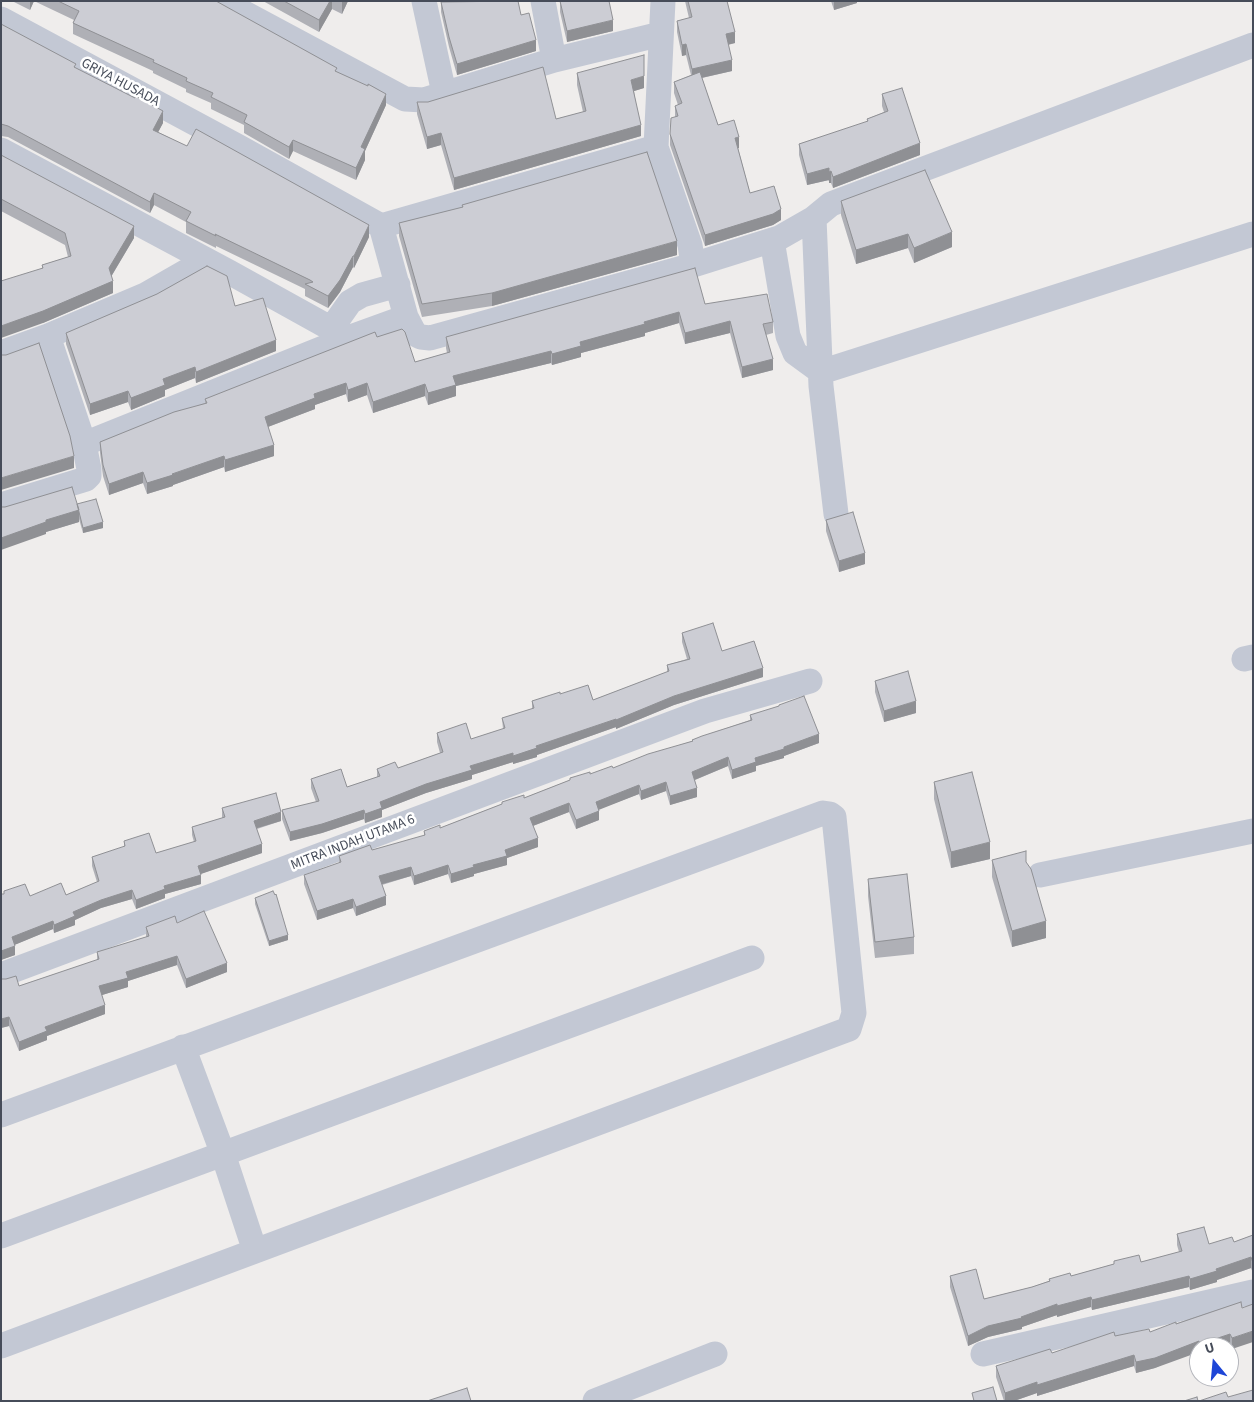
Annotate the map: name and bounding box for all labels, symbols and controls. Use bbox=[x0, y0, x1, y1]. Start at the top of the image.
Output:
street label: GRIYA HUSADA bbox=[78, 55, 162, 111]
street label: MITRA INDAH UTAMA 6 bbox=[289, 812, 417, 874]
north arrow bbox=[1189, 1337, 1239, 1387]
text: U bbox=[1203, 1338, 1217, 1360]

